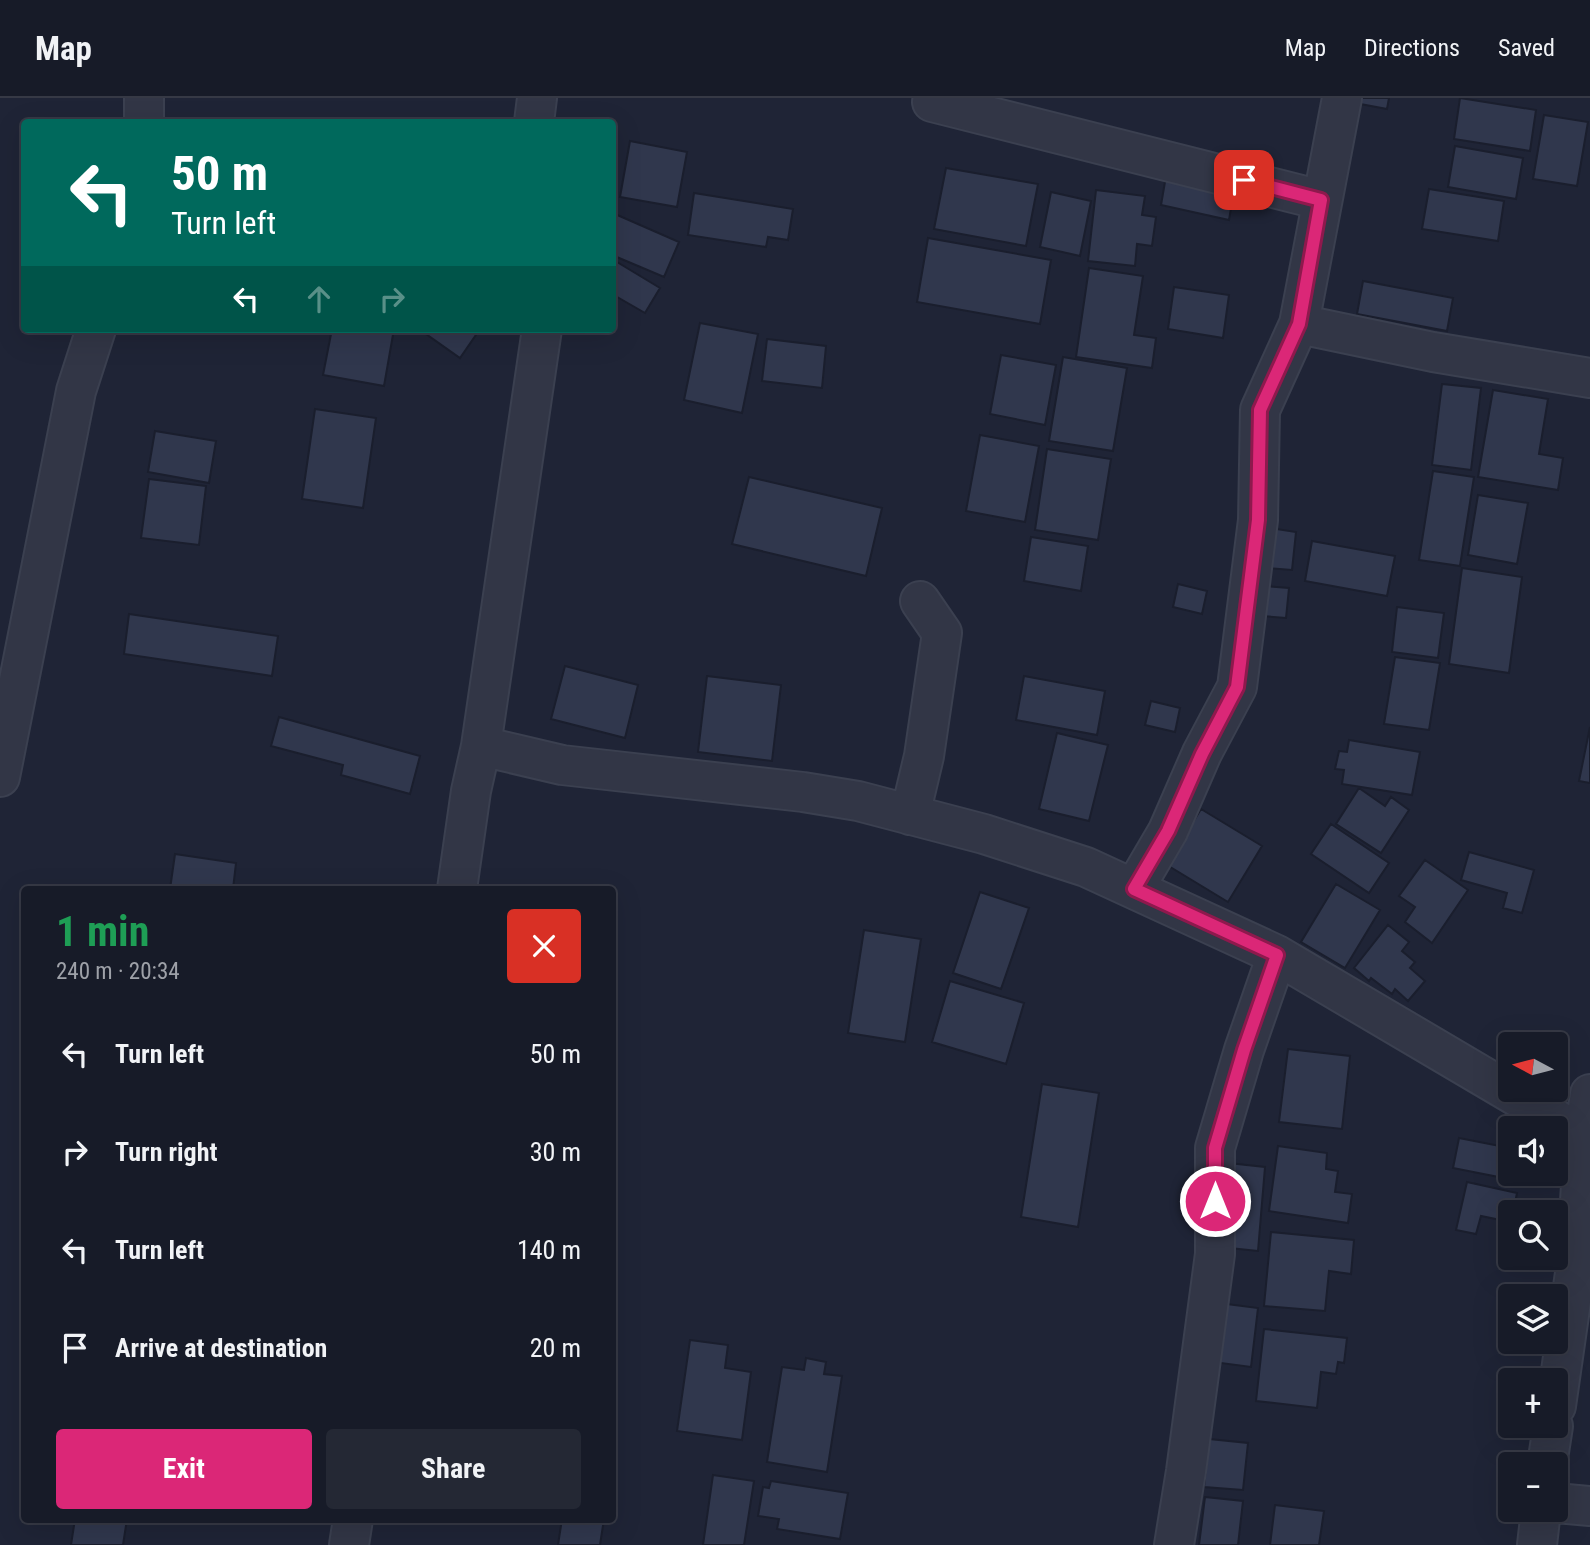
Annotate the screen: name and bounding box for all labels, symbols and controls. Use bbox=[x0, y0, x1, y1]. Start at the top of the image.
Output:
text: Map bbox=[35, 29, 92, 68]
text: Map bbox=[1285, 34, 1326, 62]
text: Directions bbox=[1364, 34, 1460, 62]
text: Saved bbox=[1498, 34, 1555, 62]
text: 50 m bbox=[171, 145, 268, 202]
icon: left bbox=[56, 147, 147, 238]
pin bbox=[1214, 150, 1274, 210]
icon: arrive bbox=[1225, 161, 1263, 199]
text: Turn left bbox=[171, 204, 276, 242]
icon: left bbox=[227, 280, 265, 318]
icon: ahead bbox=[300, 280, 338, 318]
icon: right bbox=[373, 280, 411, 318]
text: 1 min bbox=[56, 907, 149, 956]
button: close bbox=[507, 909, 581, 983]
text: 240 m · 20:34 bbox=[56, 958, 180, 985]
north arrow bbox=[1498, 1032, 1568, 1102]
map controls bbox=[1498, 1032, 1568, 1522]
icon: left bbox=[56, 1035, 94, 1073]
text: Turn left bbox=[115, 1039, 204, 1069]
text: 50 m bbox=[530, 1039, 581, 1069]
button: sound bbox=[1498, 1116, 1568, 1186]
icon: right bbox=[56, 1133, 94, 1171]
text: Turn right bbox=[115, 1137, 217, 1167]
text: 30 m bbox=[530, 1137, 581, 1167]
position arrow bbox=[1178, 1164, 1252, 1238]
button: search bbox=[1498, 1200, 1568, 1270]
icon: left bbox=[56, 1231, 94, 1269]
text: Turn left bbox=[115, 1235, 204, 1265]
text: 140 m bbox=[517, 1235, 581, 1265]
button: layers bbox=[1498, 1284, 1568, 1354]
icon: arrive bbox=[56, 1329, 94, 1367]
text: Arrive at destination bbox=[115, 1333, 327, 1363]
text: 20 m bbox=[530, 1333, 581, 1363]
button: + bbox=[1498, 1368, 1568, 1438]
button: Exit bbox=[56, 1429, 312, 1509]
button: Share bbox=[326, 1429, 581, 1509]
button: − bbox=[1498, 1452, 1568, 1522]

